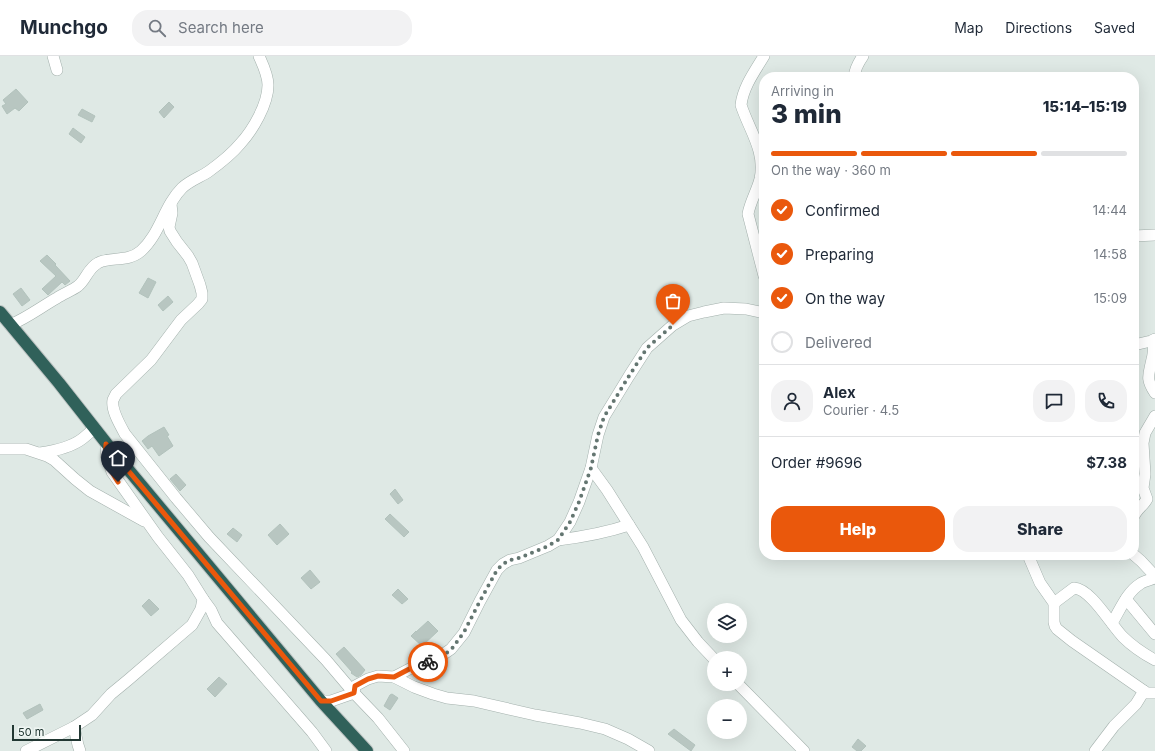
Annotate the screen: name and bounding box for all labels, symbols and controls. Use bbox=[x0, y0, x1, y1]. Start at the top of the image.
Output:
search box bbox=[132, 10, 412, 46]
text: Munchgo bbox=[20, 16, 108, 39]
icon: search bbox=[146, 17, 168, 39]
text: Search here bbox=[178, 18, 264, 37]
text: Map bbox=[954, 19, 983, 36]
text: Directions bbox=[1005, 19, 1072, 36]
text: Saved bbox=[1094, 19, 1135, 36]
text: Arriving in bbox=[771, 83, 834, 99]
text: 15:14–15:19 bbox=[1043, 97, 1127, 116]
text: 3 min bbox=[771, 98, 842, 129]
text: On the way · 360 m bbox=[771, 162, 891, 178]
icon: check bbox=[771, 199, 793, 221]
text: Confirmed bbox=[805, 201, 880, 220]
text: 14:44 bbox=[1093, 202, 1127, 218]
icon: check bbox=[771, 243, 793, 265]
text: Preparing bbox=[805, 245, 874, 264]
text: 14:58 bbox=[1094, 246, 1127, 262]
pin bbox=[656, 284, 690, 325]
icon: check bbox=[771, 287, 793, 309]
text: On the way bbox=[805, 289, 885, 308]
icon: bag bbox=[662, 290, 684, 312]
text: 15:09 bbox=[1094, 290, 1127, 306]
text: Delivered bbox=[805, 333, 872, 352]
button: person bbox=[771, 380, 813, 422]
button: chat bbox=[1033, 380, 1075, 422]
button: phone bbox=[1085, 380, 1127, 422]
text: Alex bbox=[823, 383, 856, 402]
text: Courier · 4.5 bbox=[823, 402, 899, 418]
pin bbox=[101, 441, 135, 482]
icon: home bbox=[107, 447, 129, 469]
text: Order #9696 bbox=[771, 453, 862, 472]
text: $7.38 bbox=[1086, 453, 1127, 472]
button: Help bbox=[771, 506, 945, 552]
button: Share bbox=[953, 506, 1127, 552]
map controls bbox=[707, 603, 747, 739]
button: layers bbox=[707, 603, 747, 643]
courier bbox=[408, 642, 448, 682]
icon: bike bbox=[417, 651, 439, 673]
button: + bbox=[707, 651, 747, 691]
button: − bbox=[707, 699, 747, 739]
scale bar bbox=[12, 723, 81, 742]
text: 50 m bbox=[18, 725, 44, 739]

